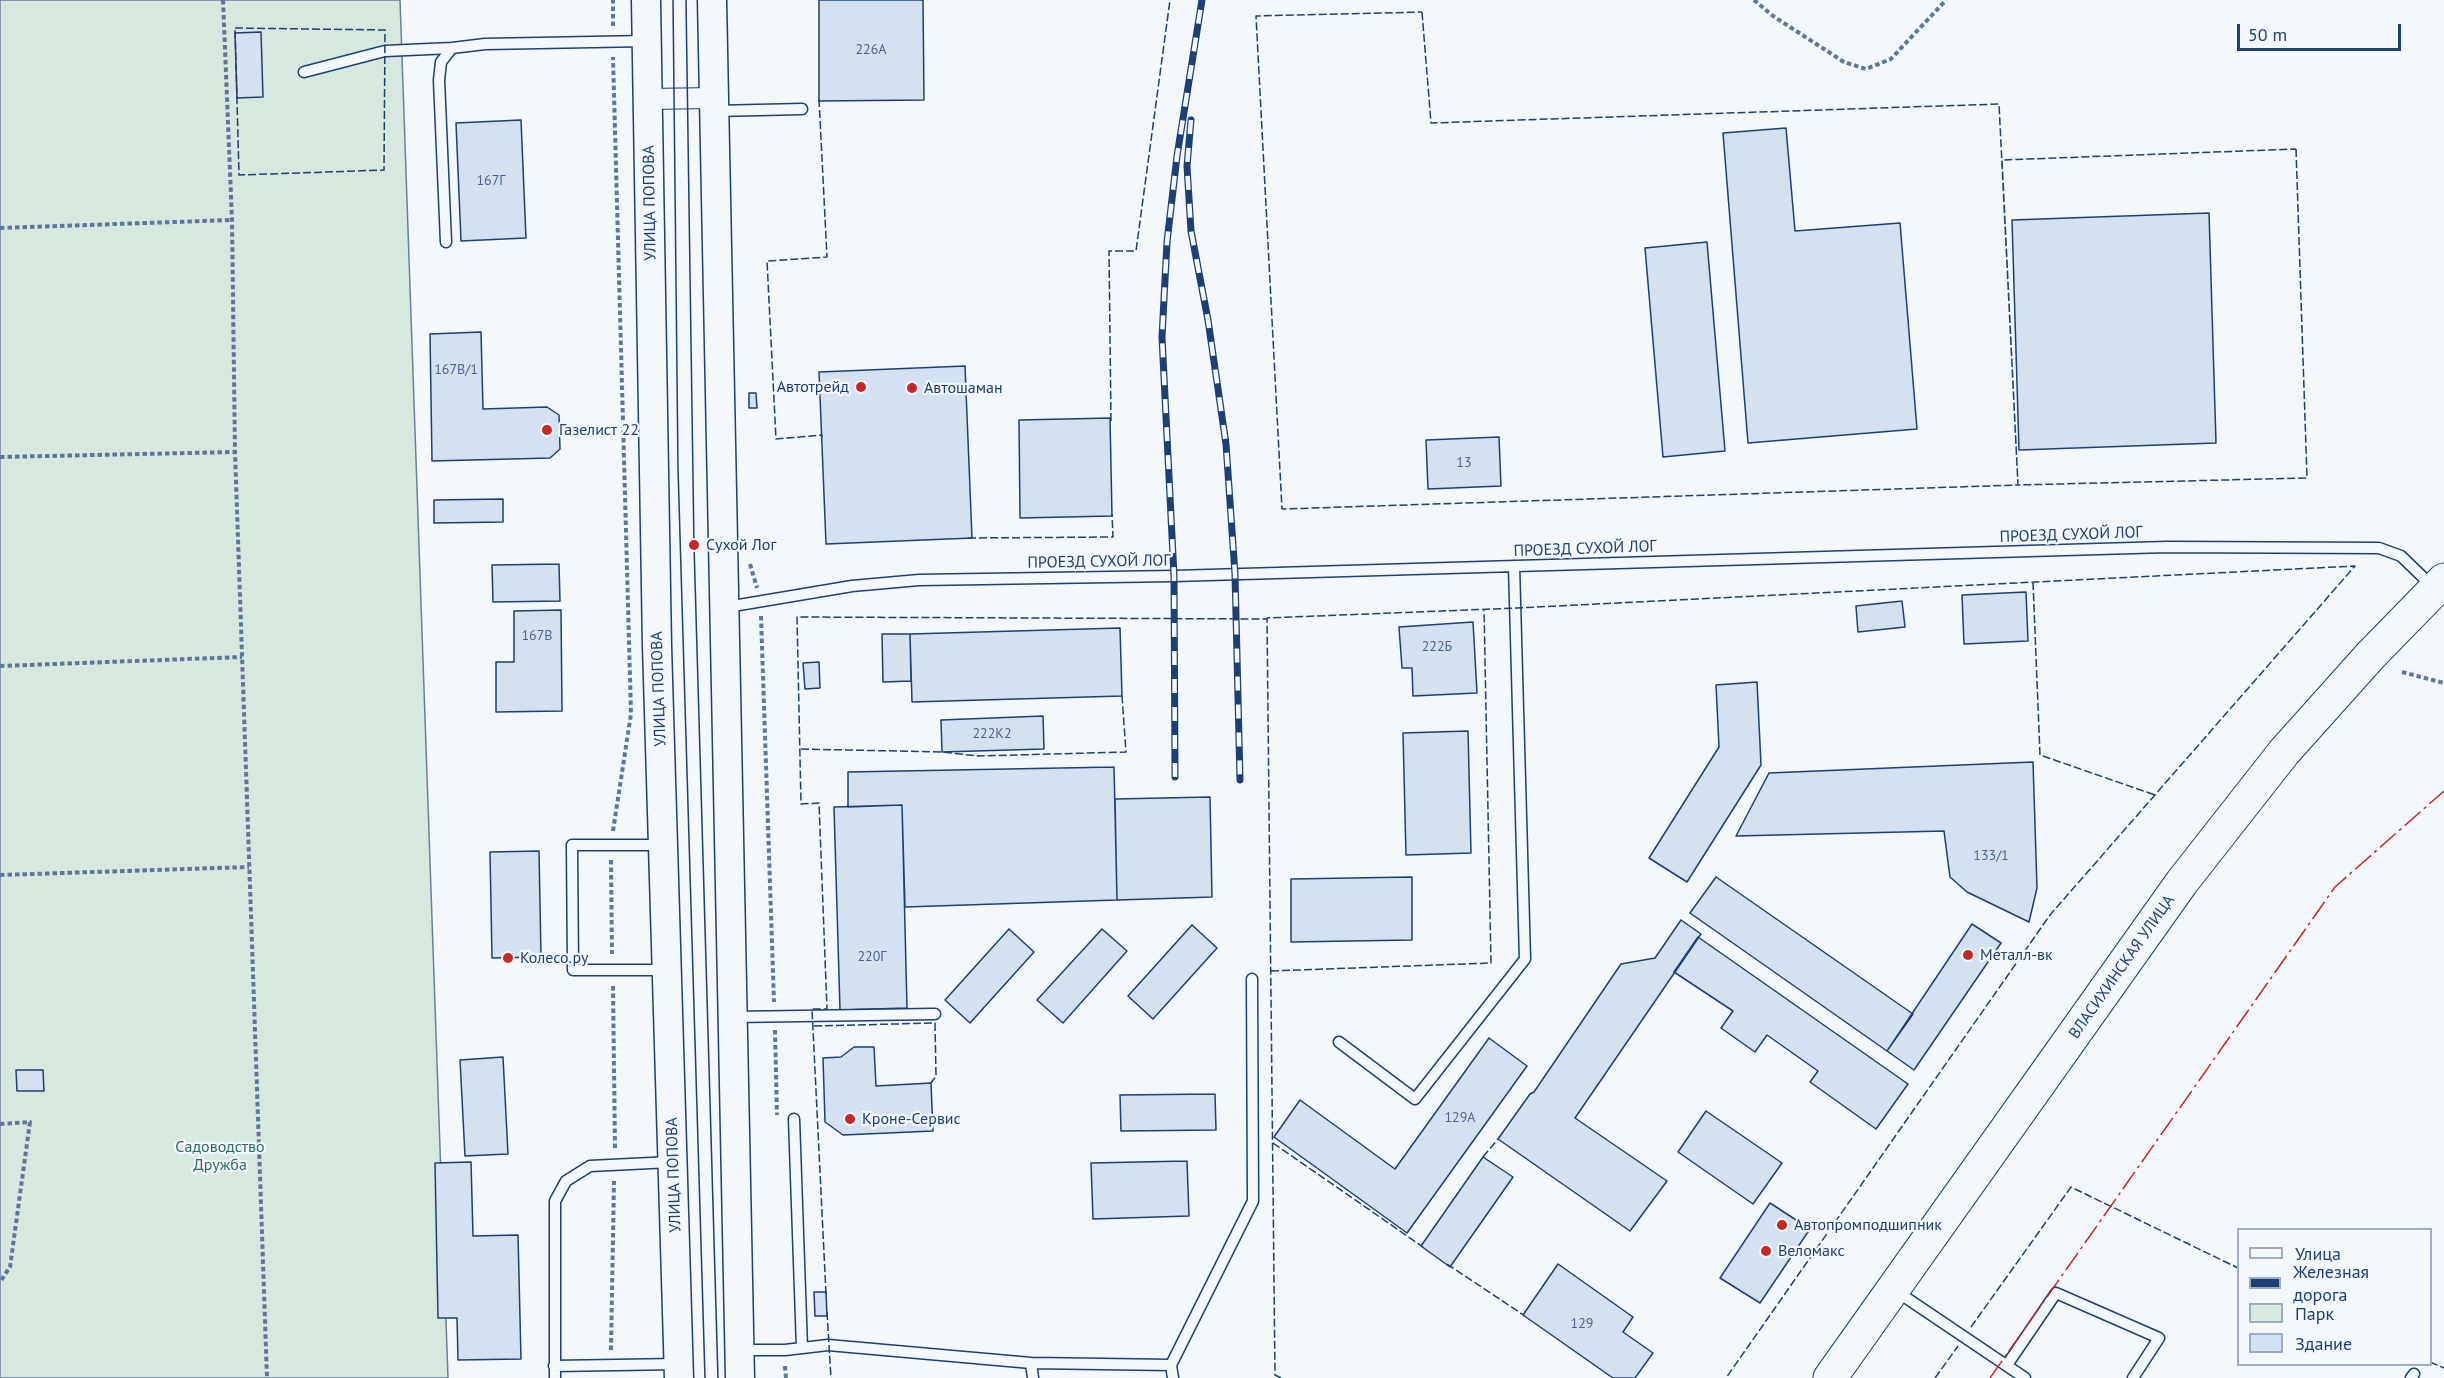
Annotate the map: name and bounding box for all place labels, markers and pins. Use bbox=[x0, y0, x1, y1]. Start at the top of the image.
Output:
place label: Автотрейд bbox=[777, 377, 849, 397]
place label: Автошаман bbox=[924, 378, 1003, 398]
marker: Автотрейд bbox=[854, 380, 868, 394]
marker: Автошаман bbox=[905, 381, 919, 395]
place label: Газелист 22 bbox=[559, 420, 639, 440]
marker: Газелист 22 bbox=[540, 423, 554, 437]
place label: Сухой Лог bbox=[706, 535, 776, 555]
marker: Сухой Лог bbox=[687, 538, 701, 552]
place label: Металл-вк bbox=[1980, 945, 2053, 965]
place label: Колесо.ру bbox=[520, 948, 588, 968]
marker: Металл-вк bbox=[1961, 948, 1975, 962]
marker: Колесо.ру bbox=[501, 951, 515, 965]
place label: Кроне-Сервис bbox=[862, 1109, 961, 1129]
marker: Кроне-Сервис bbox=[843, 1112, 857, 1126]
place label: Автопромподшипник bbox=[1794, 1215, 1942, 1235]
marker: Автопромподшипник bbox=[1775, 1218, 1789, 1232]
place label: Веломакс bbox=[1778, 1241, 1845, 1261]
marker: Веломакс bbox=[1759, 1244, 1773, 1258]

